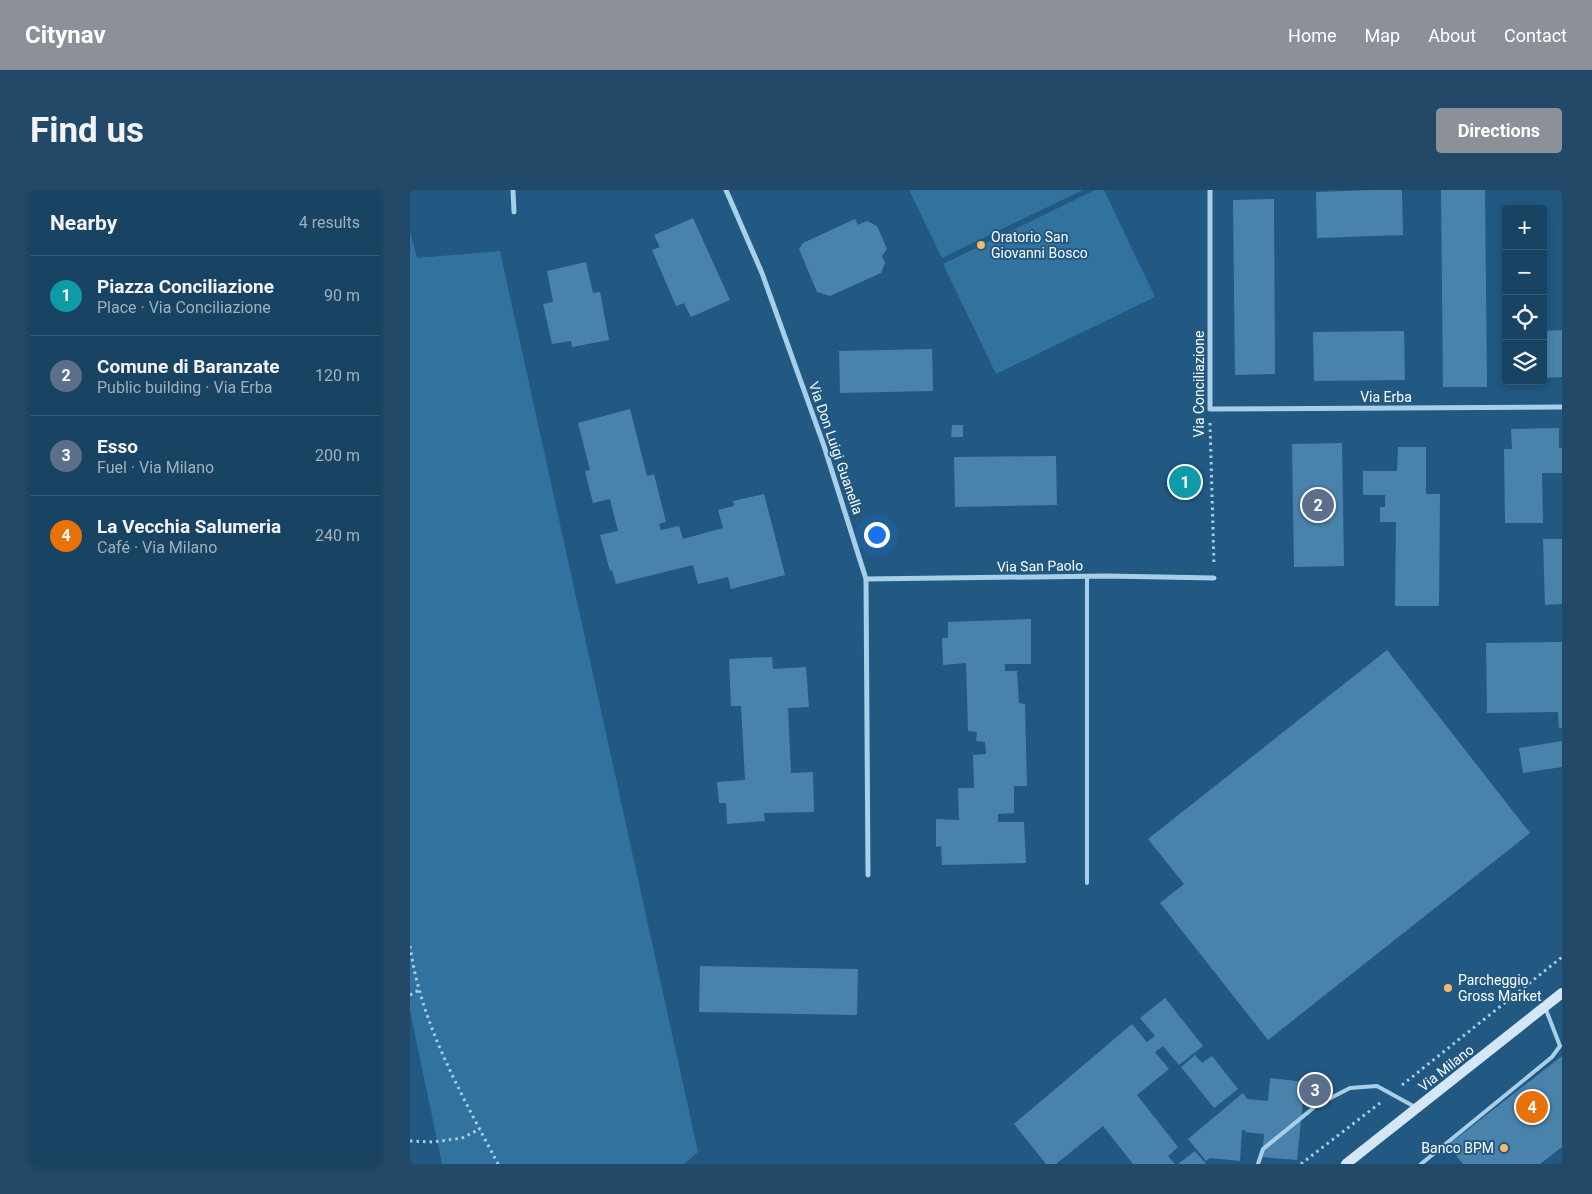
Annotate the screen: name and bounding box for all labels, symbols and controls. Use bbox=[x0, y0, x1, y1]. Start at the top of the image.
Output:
text: Citynav bbox=[25, 21, 106, 49]
text: Home bbox=[1288, 25, 1337, 46]
text: Map bbox=[1365, 25, 1400, 46]
text: About bbox=[1428, 25, 1476, 46]
text: Contact bbox=[1504, 25, 1567, 46]
button: Directions bbox=[1436, 108, 1562, 153]
text: Find us bbox=[30, 110, 144, 151]
map controls bbox=[1502, 205, 1547, 385]
button: + bbox=[1502, 205, 1547, 250]
text: Nearby bbox=[50, 211, 117, 235]
text: 4 results bbox=[299, 213, 360, 232]
place label: Oratorio San Giovanni Bosco bbox=[991, 229, 1088, 261]
marker: Oratorio San Giovanni Bosco bbox=[975, 239, 987, 251]
button: − bbox=[1502, 250, 1547, 295]
text: Piazza Conciliazione bbox=[97, 275, 274, 298]
text: 1 bbox=[61, 286, 71, 305]
text: 90 m bbox=[324, 286, 360, 305]
button: locate bbox=[1502, 295, 1547, 340]
text: Place · Via Conciliazione bbox=[97, 298, 271, 317]
street label: Via Conciliazione bbox=[1191, 331, 1207, 437]
button: layers bbox=[1502, 340, 1547, 385]
text: Comune di Baranzate bbox=[97, 355, 280, 378]
text: 2 bbox=[61, 366, 71, 385]
text: 120 m bbox=[315, 366, 360, 385]
text: Public building · Via Erba bbox=[97, 378, 272, 397]
street label: Via Don Luigi Guanella bbox=[806, 380, 866, 516]
street label: Via Erba bbox=[1360, 389, 1412, 405]
text: Esso bbox=[97, 435, 138, 458]
text: 3 bbox=[61, 446, 71, 465]
text: 200 m bbox=[315, 446, 360, 465]
text: Fuel · Via Milano bbox=[97, 458, 214, 477]
pin: 1 bbox=[1169, 463, 1201, 501]
pin: 2 bbox=[1302, 486, 1334, 524]
text: La Vecchia Salumeria bbox=[97, 515, 281, 538]
your location bbox=[864, 522, 890, 548]
text: 4 bbox=[61, 526, 71, 545]
text: 240 m bbox=[315, 526, 360, 545]
text: Café · Via Milano bbox=[97, 538, 217, 557]
street label: Via San Paolo bbox=[997, 557, 1083, 575]
place label: Parcheggio Gross Market bbox=[1458, 972, 1542, 1004]
marker: Parcheggio Gross Market bbox=[1442, 982, 1454, 994]
street label: Via Milano bbox=[1415, 1041, 1477, 1095]
pin: 3 bbox=[1299, 1071, 1331, 1109]
pin: 4 bbox=[1516, 1088, 1548, 1126]
place label: Banco BPM bbox=[1421, 1140, 1494, 1156]
marker: Banco BPM bbox=[1498, 1142, 1510, 1154]

